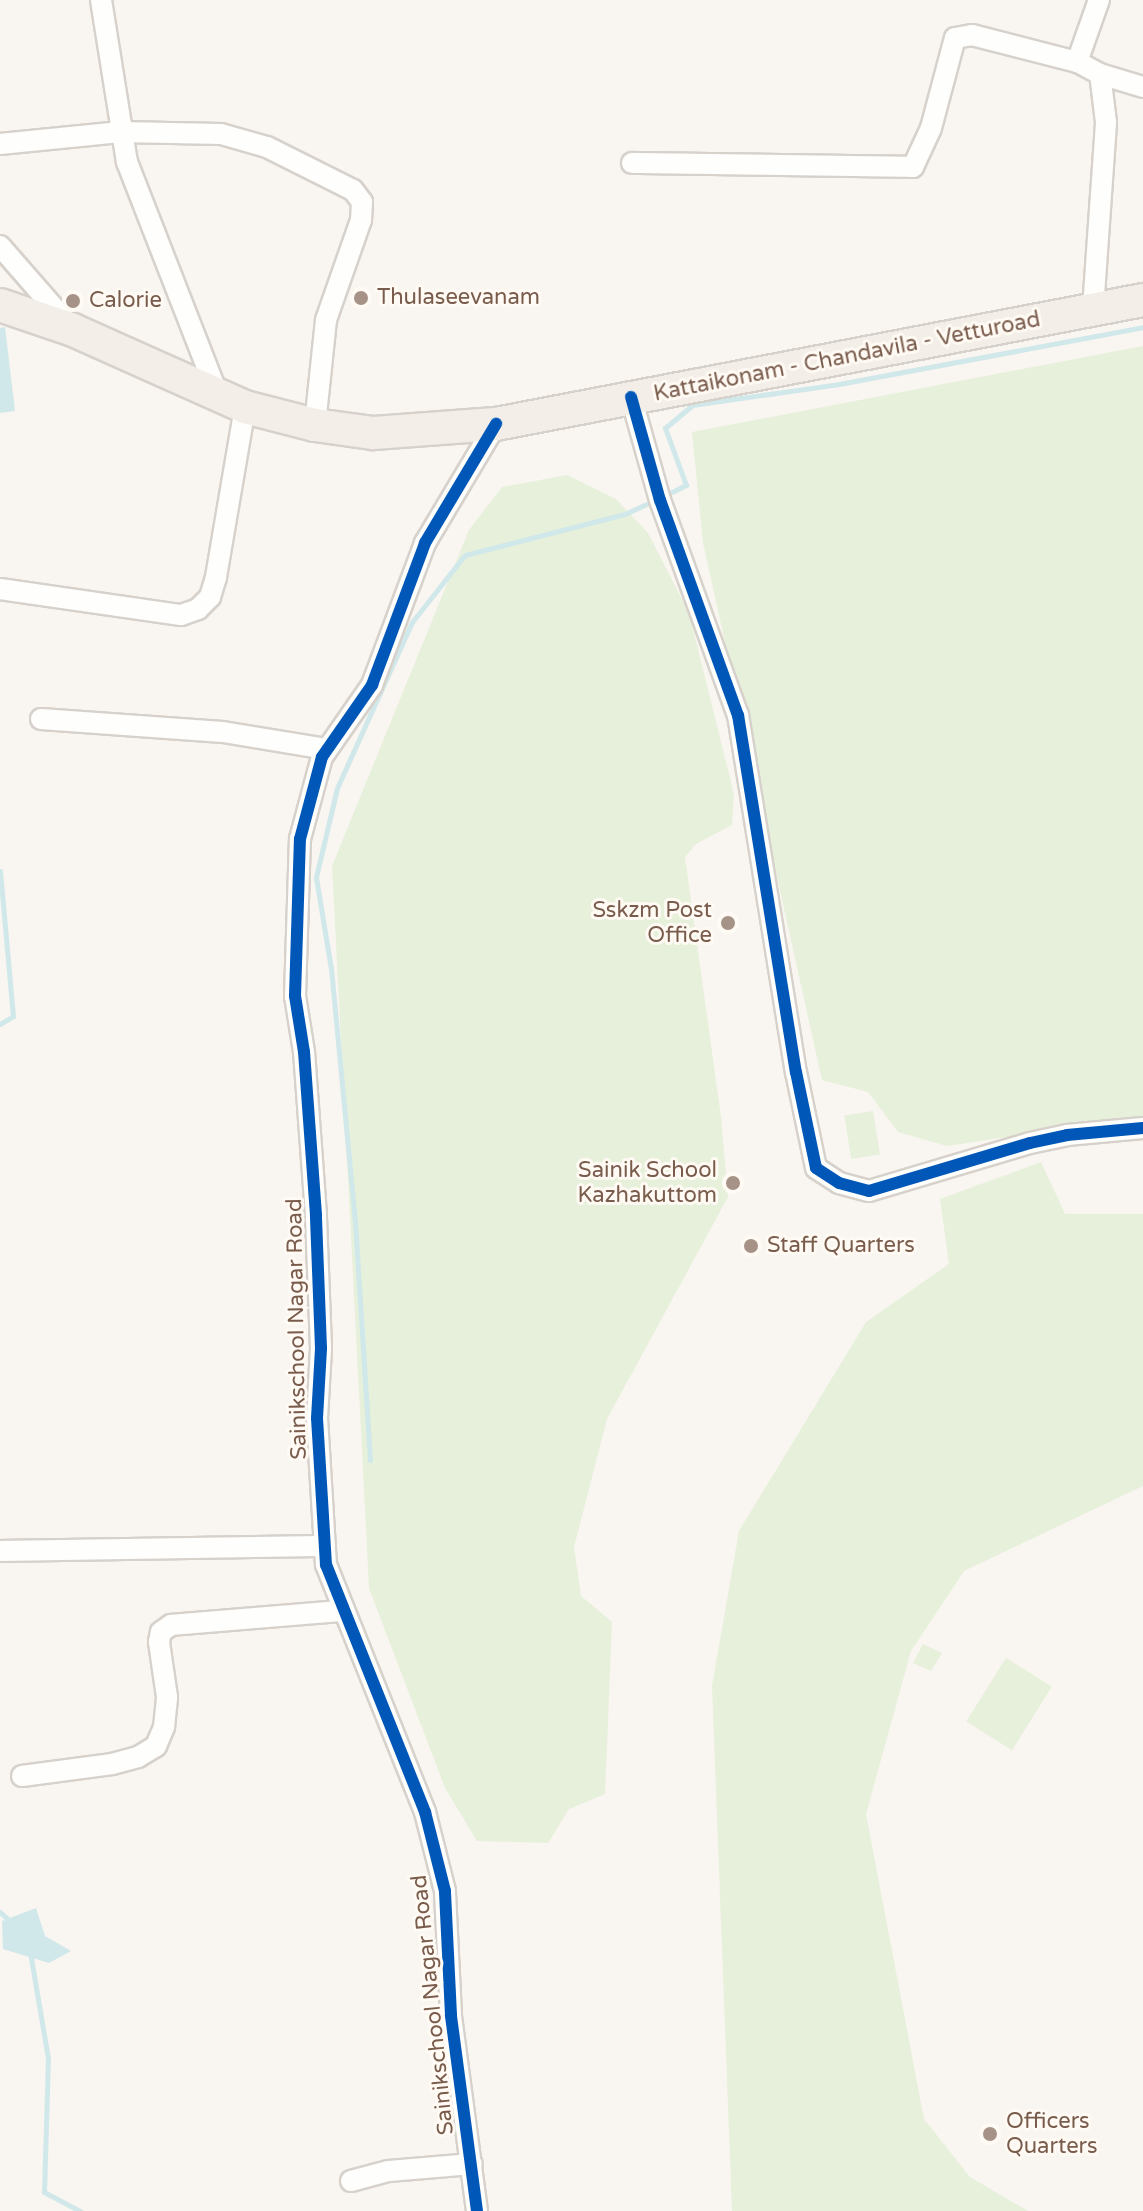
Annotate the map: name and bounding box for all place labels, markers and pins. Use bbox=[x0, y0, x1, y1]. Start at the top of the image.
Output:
place label: Thulaseevanam bbox=[377, 285, 540, 311]
place label: Calorie bbox=[89, 288, 162, 314]
marker: Thulaseevanam bbox=[352, 289, 370, 307]
marker: Calorie bbox=[64, 292, 82, 310]
place label: Sskzm Post Office bbox=[592, 897, 712, 948]
marker: Sskzm Post Office bbox=[719, 914, 737, 932]
place label: Sainik School Kazhakuttom bbox=[578, 1157, 717, 1208]
marker: Sainik School Kazhakuttom bbox=[724, 1174, 742, 1192]
place label: Staff Quarters bbox=[767, 1233, 915, 1259]
marker: Staff Quarters bbox=[742, 1237, 760, 1255]
place label: Officers Quarters bbox=[1006, 2108, 1098, 2160]
marker: Officers Quarters bbox=[981, 2125, 999, 2143]

